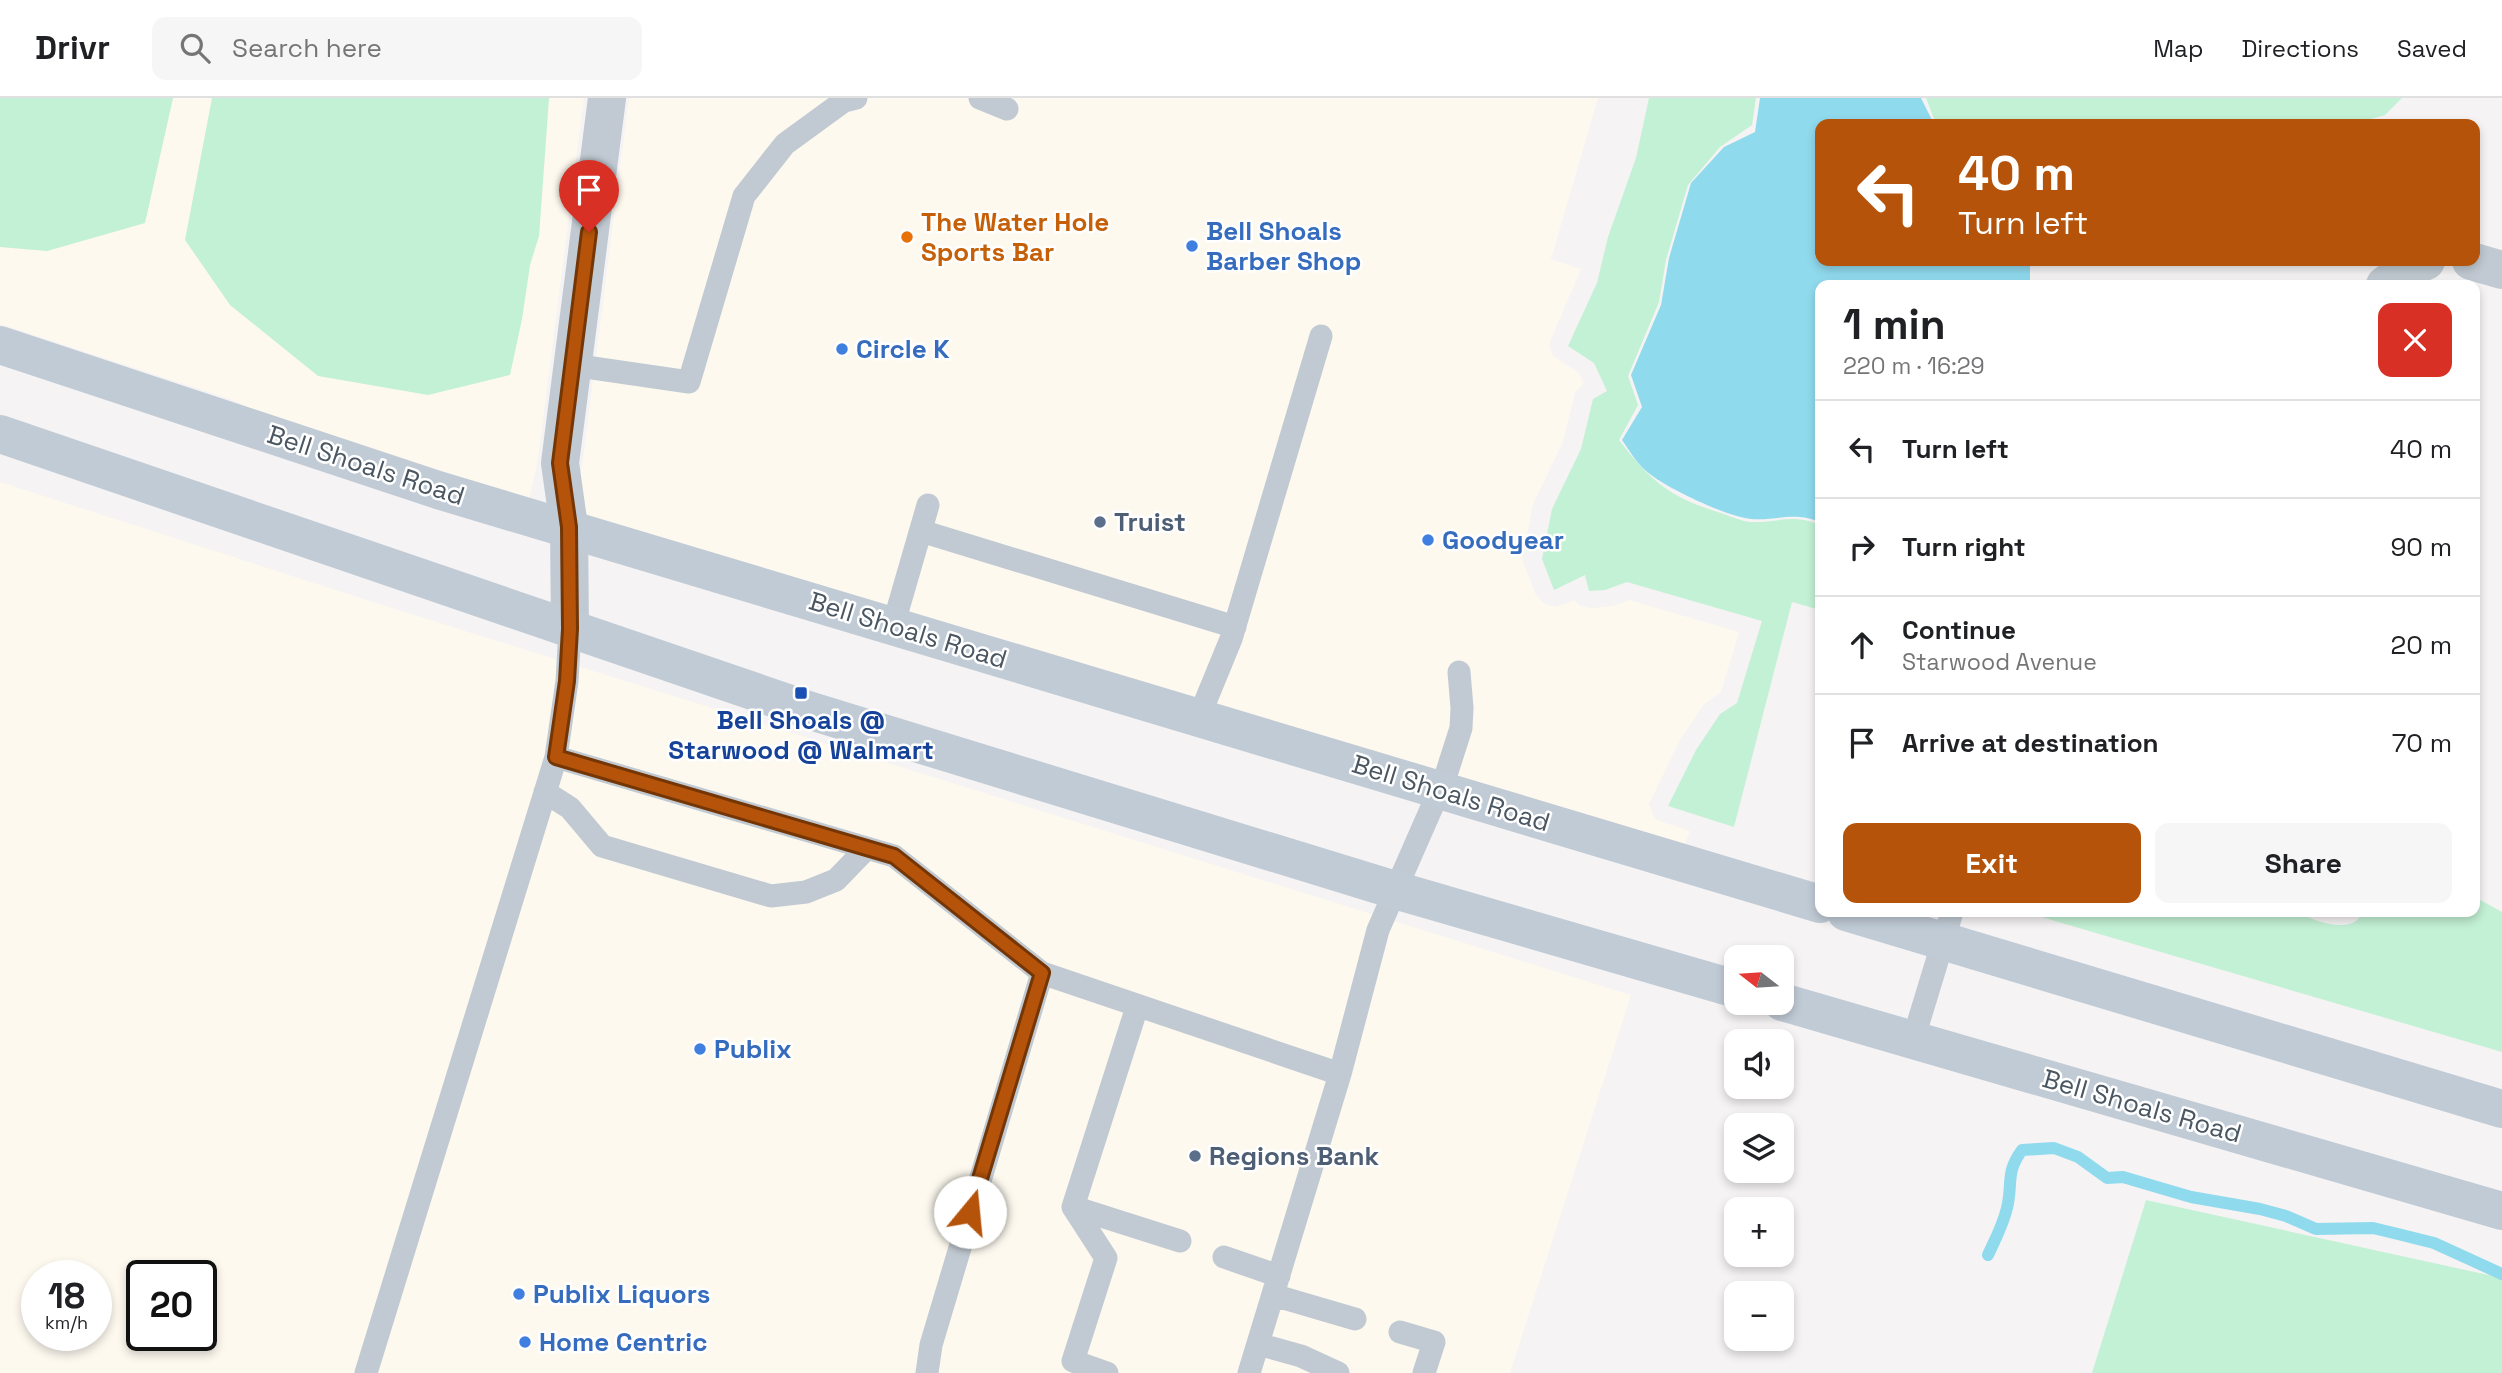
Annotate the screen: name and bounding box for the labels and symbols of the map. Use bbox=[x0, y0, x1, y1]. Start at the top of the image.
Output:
pin bbox=[559, 160, 619, 232]
place label: The Water Hole Sports Bar bbox=[921, 205, 1109, 269]
place label: Bell Shoals Barber Shop bbox=[1206, 214, 1361, 278]
marker: The Water Hole Sports Bar bbox=[899, 229, 915, 245]
marker: Bell Shoals Barber Shop bbox=[1184, 238, 1200, 254]
place label: Circle K bbox=[856, 332, 950, 366]
marker: Circle K bbox=[834, 341, 850, 357]
street label: Bell Shoals Road bbox=[263, 417, 469, 513]
place label: Truist bbox=[1114, 505, 1186, 539]
marker: Truist bbox=[1092, 514, 1108, 530]
place label: Goodyear bbox=[1442, 523, 1564, 557]
marker: Goodyear bbox=[1420, 532, 1436, 548]
street label: Bell Shoals Road bbox=[805, 584, 1011, 676]
marker: Bell Shoals @ Starwood @ Walmart bbox=[793, 685, 809, 701]
place label: Bell Shoals @ Starwood @ Walmart bbox=[668, 703, 934, 767]
street label: Bell Shoals Road bbox=[1348, 747, 1554, 839]
north arrow bbox=[1724, 945, 1794, 1015]
place label: Publix bbox=[714, 1032, 792, 1066]
marker: Publix bbox=[692, 1041, 708, 1057]
street label: Bell Shoals Road bbox=[2039, 1061, 2245, 1151]
place label: Regions Bank bbox=[1209, 1139, 1379, 1173]
marker: Regions Bank bbox=[1187, 1148, 1203, 1164]
position arrow bbox=[933, 1175, 1007, 1249]
speed limit sign: 20 bbox=[126, 1260, 217, 1351]
place label: Publix Liquors bbox=[533, 1277, 710, 1311]
marker: Publix Liquors bbox=[511, 1286, 527, 1302]
place label: Home Centric bbox=[539, 1325, 707, 1359]
marker: Home Centric bbox=[517, 1334, 533, 1350]

